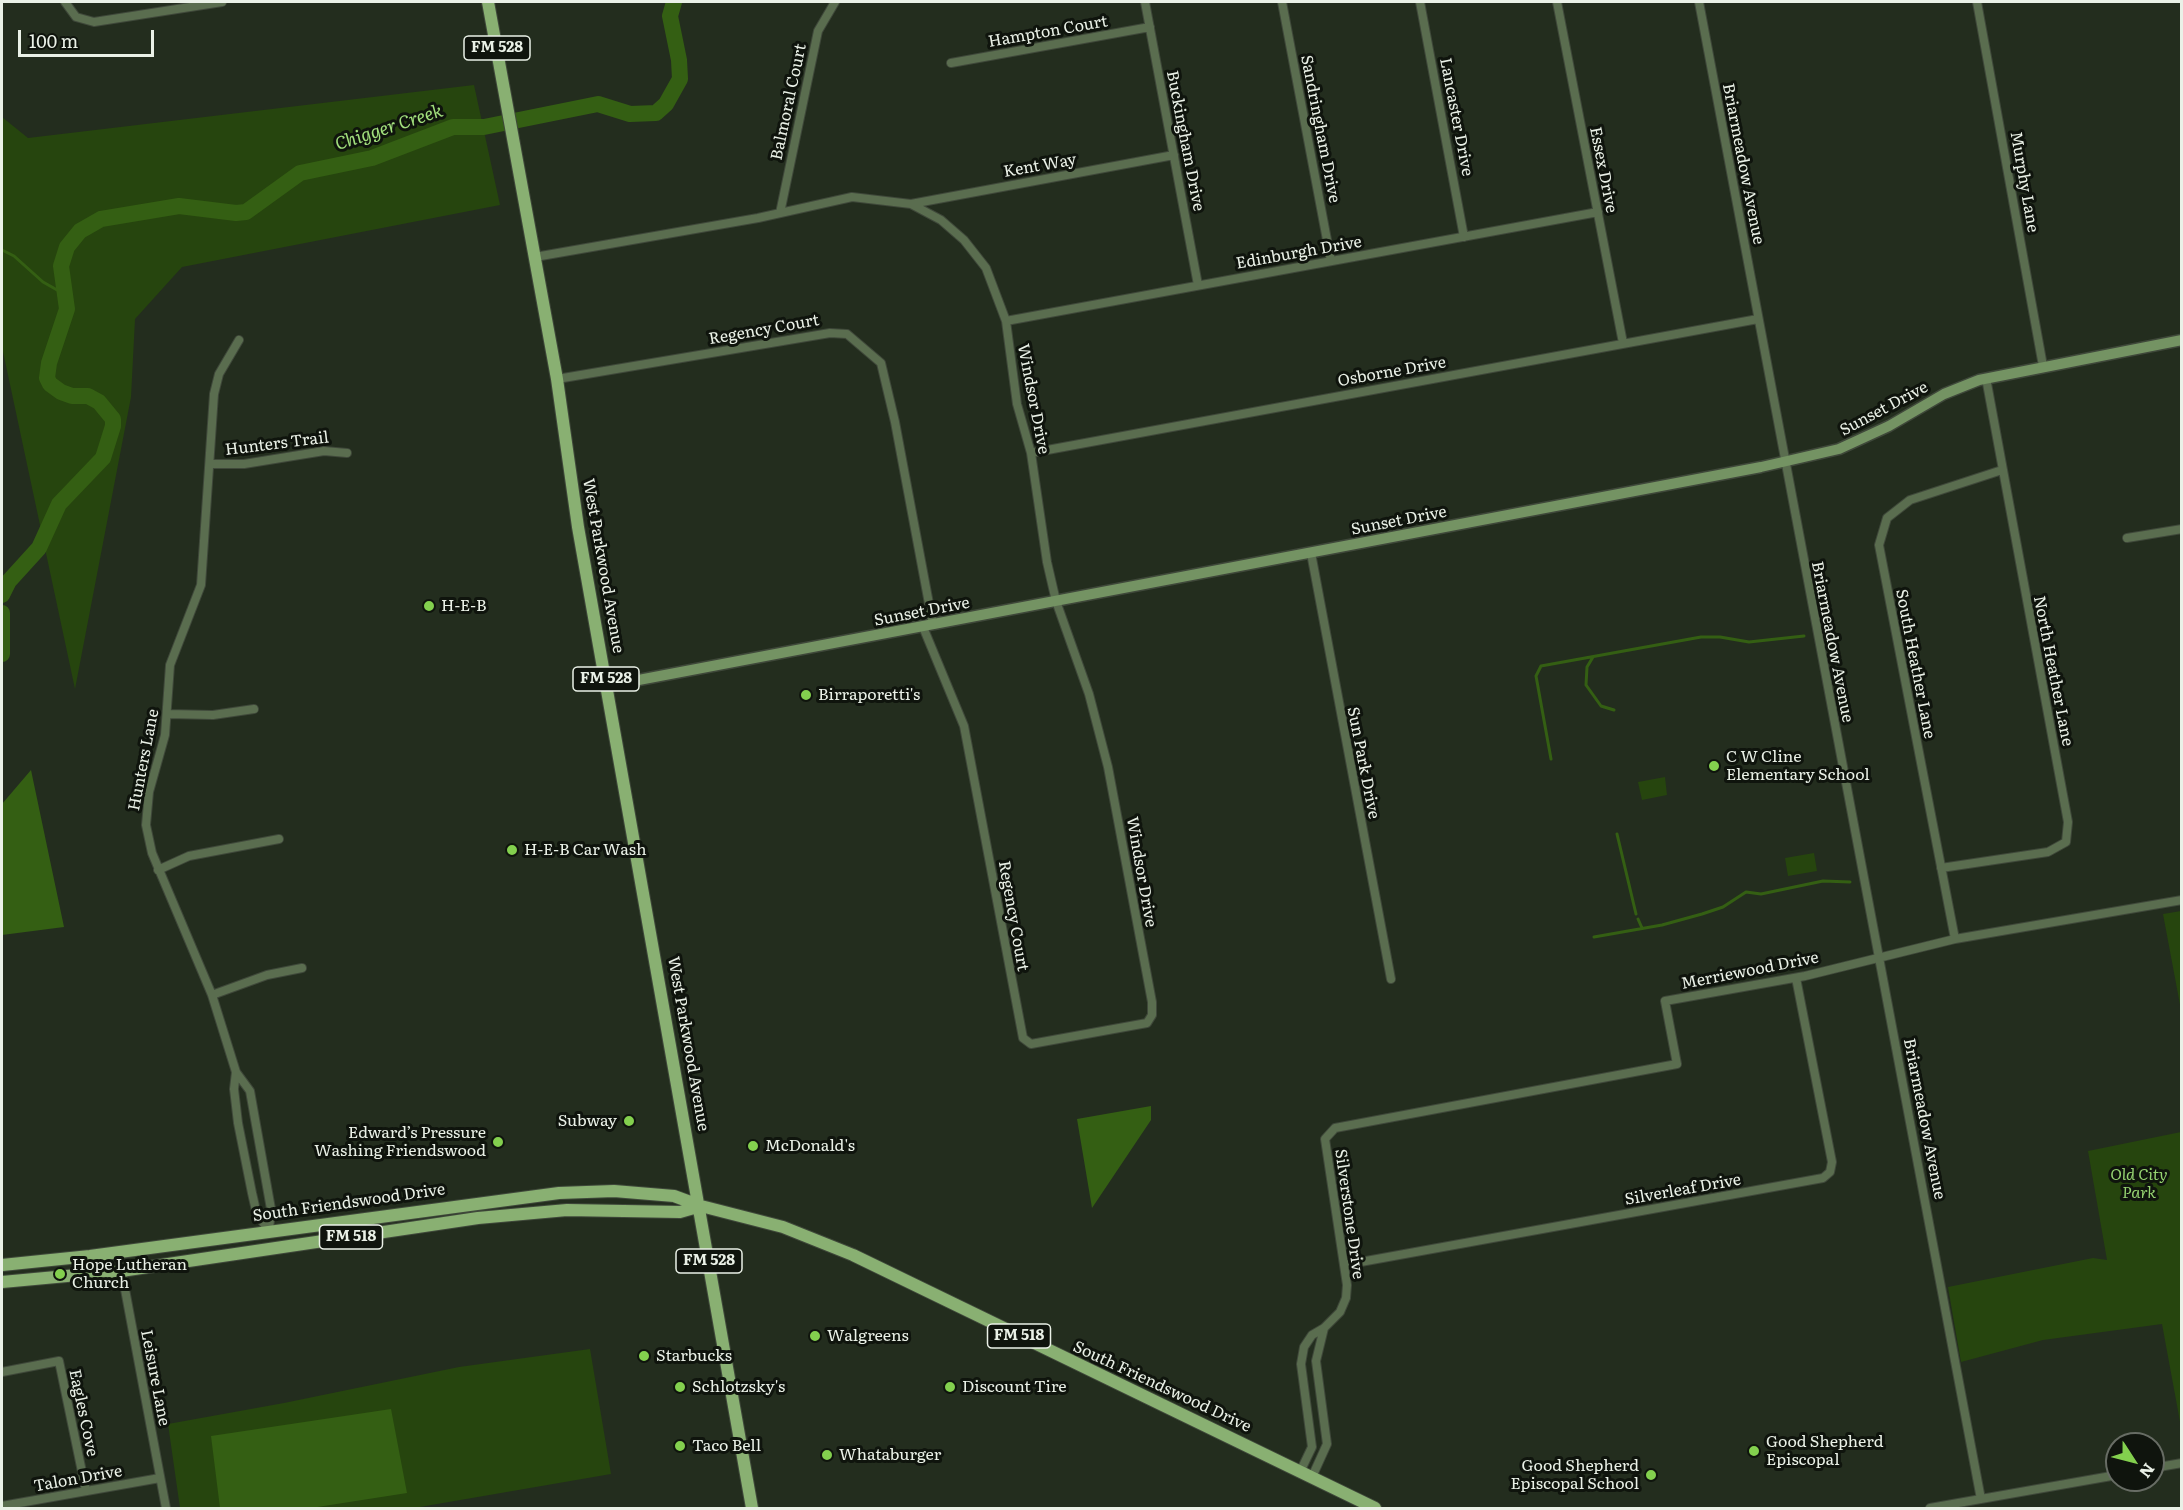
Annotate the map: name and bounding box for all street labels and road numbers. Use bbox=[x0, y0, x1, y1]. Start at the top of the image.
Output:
street label: Hampton Court bbox=[987, 12, 1109, 52]
road number: FM 528 bbox=[464, 36, 530, 60]
street label: Balmoral Court bbox=[767, 42, 811, 162]
street label: Sandringham Drive bbox=[1296, 53, 1344, 205]
street label: Lancaster Drive bbox=[1435, 56, 1477, 178]
street label: Buckingham Drive bbox=[1162, 69, 1208, 213]
street label: Briarmeadow Avenue bbox=[1718, 82, 1768, 246]
street label: Essex Drive bbox=[1585, 125, 1621, 215]
street label: Murphy Lane bbox=[2006, 130, 2042, 234]
street label: Kent Way bbox=[1002, 150, 1078, 182]
street label: Edinburgh Drive bbox=[1235, 232, 1363, 274]
street label: Regency Court bbox=[707, 311, 821, 349]
street label: Windsor Drive bbox=[1013, 342, 1053, 456]
street label: Osborne Drive bbox=[1336, 353, 1448, 391]
street label: Sunset Drive bbox=[1837, 378, 1931, 440]
street label: Hunters Trail bbox=[224, 428, 330, 460]
street label: West Parkwood Avenue bbox=[578, 477, 628, 655]
street label: Sunset Drive bbox=[1350, 502, 1448, 540]
street label: Briarmeadow Avenue bbox=[1807, 560, 1857, 724]
street label: South Heather Lane bbox=[1891, 588, 1939, 740]
street label: Sunset Drive bbox=[873, 593, 971, 631]
street label: North Heather Lane bbox=[2029, 594, 2077, 748]
road number: FM 528 bbox=[573, 667, 639, 691]
street label: Sun Park Drive bbox=[1343, 705, 1383, 821]
street label: Hunters Lane bbox=[125, 707, 163, 813]
street label: Windsor Drive bbox=[1122, 815, 1160, 929]
street label: Regency Court bbox=[994, 859, 1032, 973]
street label: Merriewood Drive bbox=[1680, 948, 1820, 994]
street label: West Parkwood Avenue bbox=[663, 955, 713, 1133]
street label: Briarmeadow Avenue bbox=[1899, 1037, 1949, 1201]
street label: Silverstone Drive bbox=[1330, 1148, 1368, 1280]
street label: Silverleaf Drive bbox=[1623, 1170, 1743, 1210]
street label: South Friendswood Drive bbox=[252, 1180, 446, 1226]
road number: FM 518 bbox=[320, 1225, 382, 1249]
road number: FM 528 bbox=[676, 1249, 742, 1273]
road number: FM 518 bbox=[988, 1324, 1050, 1348]
street label: Leisure Lane bbox=[136, 1328, 174, 1428]
street label: South Friendswood Drive bbox=[1070, 1337, 1254, 1437]
street label: Eagles Cove bbox=[64, 1367, 102, 1459]
street label: Talon Drive bbox=[32, 1462, 124, 1496]

